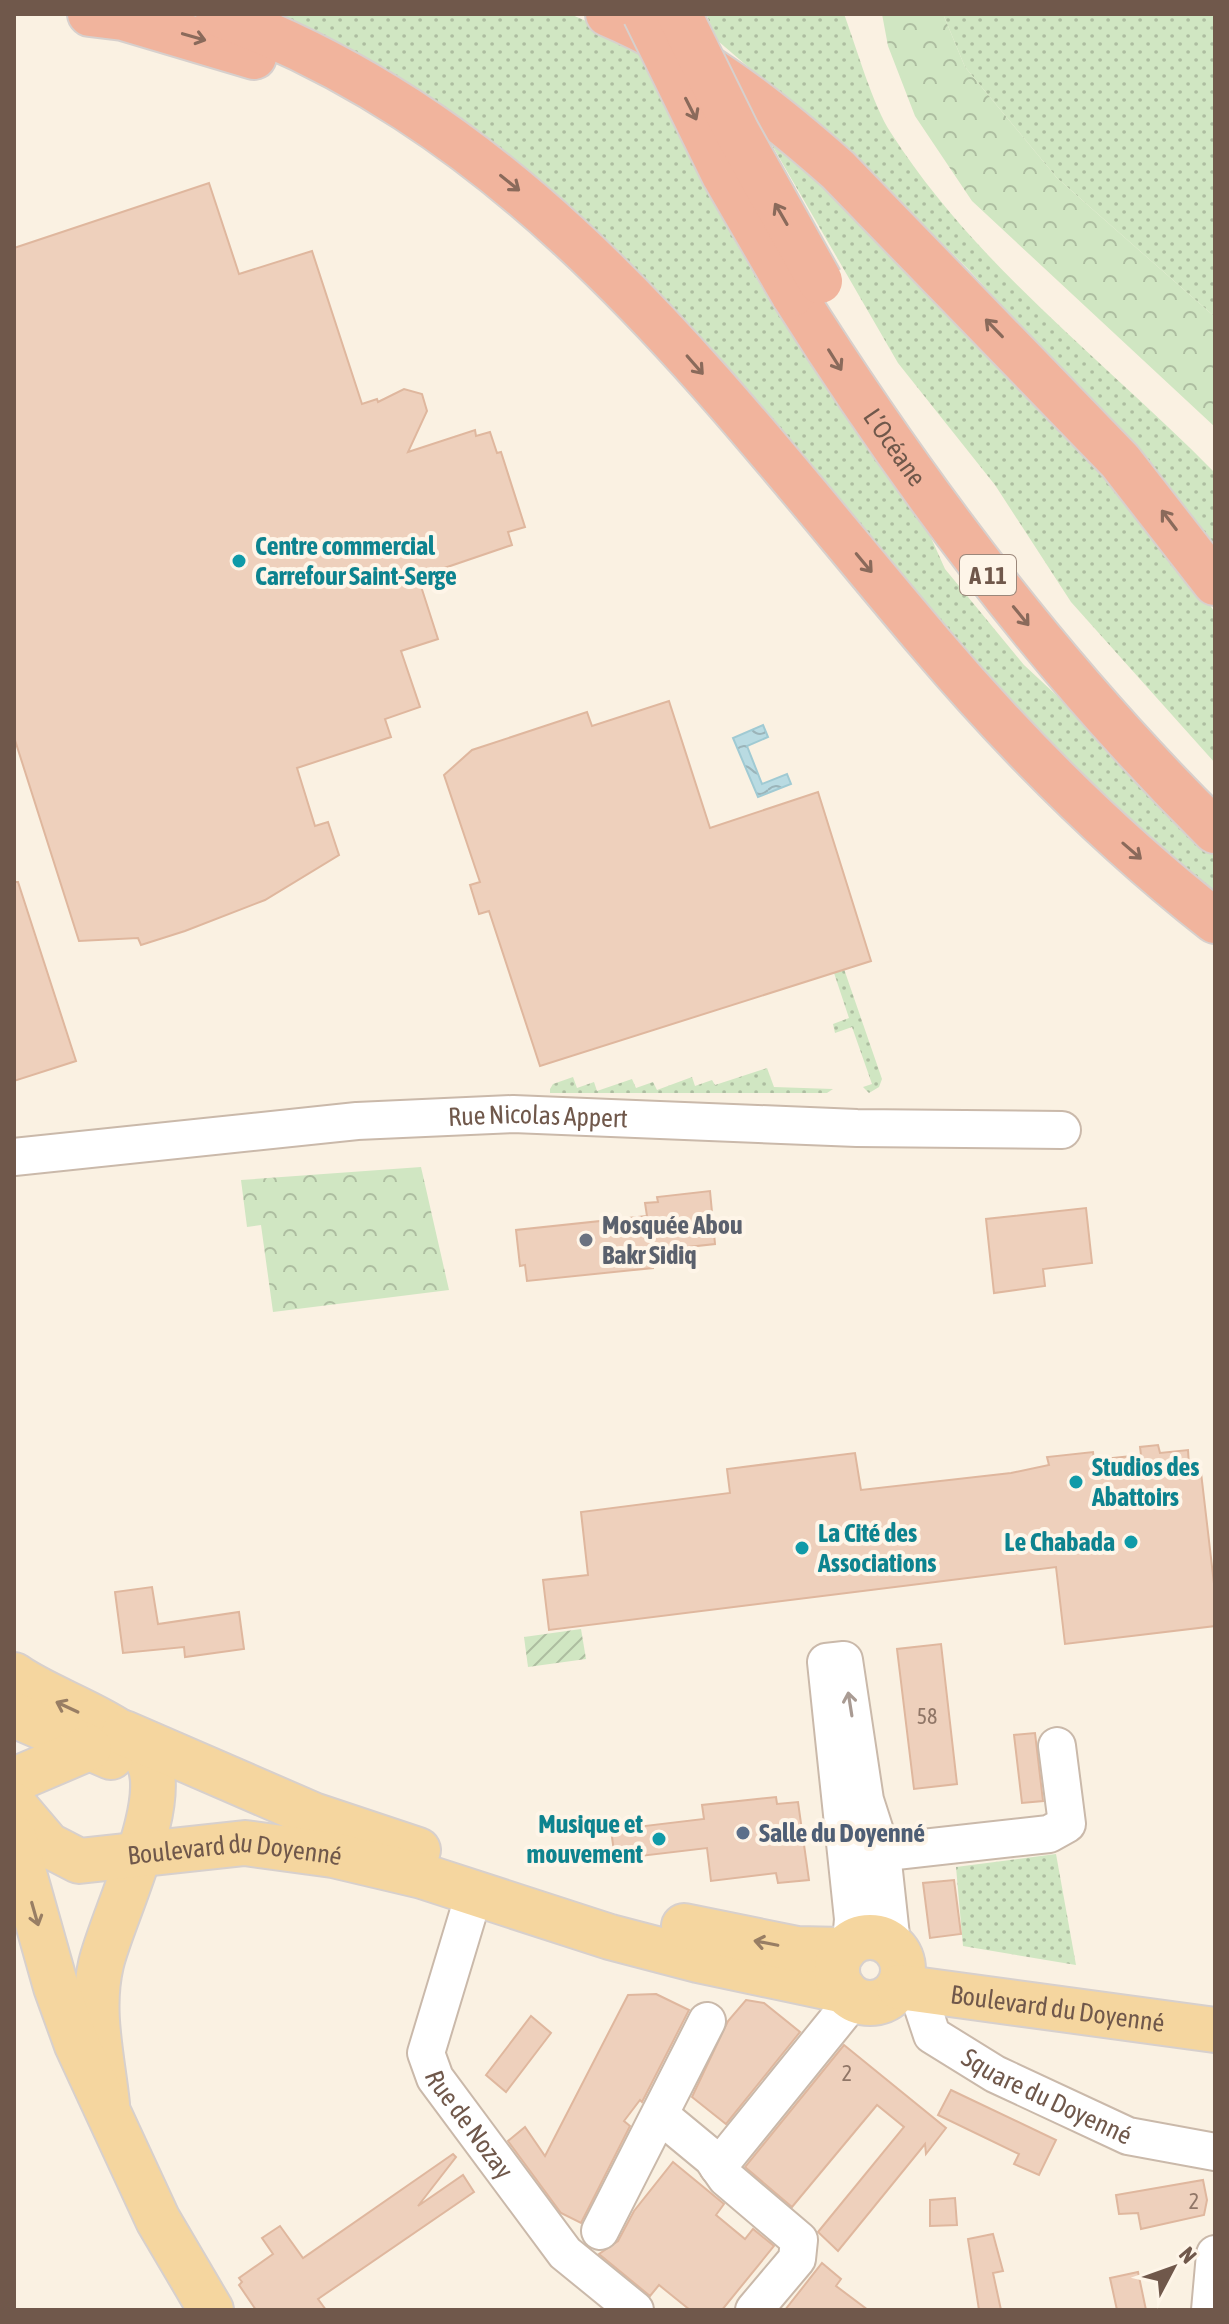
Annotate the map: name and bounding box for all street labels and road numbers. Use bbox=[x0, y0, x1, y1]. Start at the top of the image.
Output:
street label: L’Océane bbox=[857, 403, 932, 492]
road number: A 11 bbox=[960, 555, 1016, 595]
street label: Rue Nicolas Appert bbox=[447, 1099, 628, 1134]
street label: Boulevard du Doyenné bbox=[126, 1828, 345, 1872]
street label: Boulevard du Doyenné bbox=[949, 1979, 1166, 2038]
street label: Square du Doyenné bbox=[956, 2042, 1136, 2151]
street label: Rue de Nozay bbox=[419, 2067, 520, 2185]

